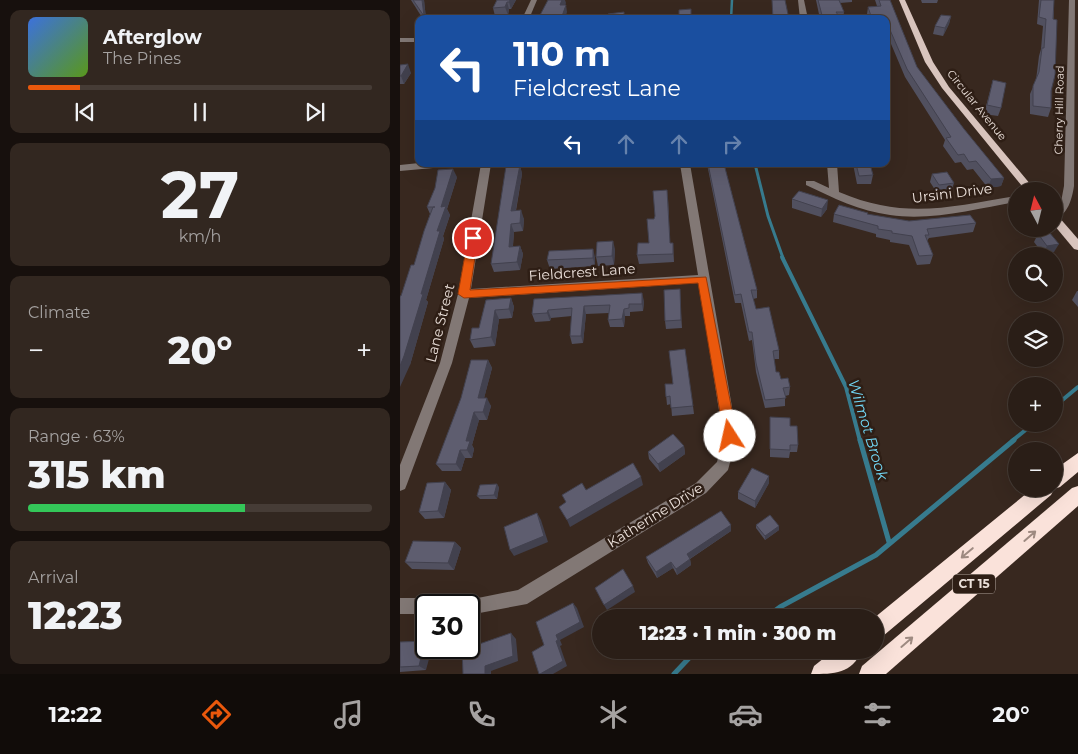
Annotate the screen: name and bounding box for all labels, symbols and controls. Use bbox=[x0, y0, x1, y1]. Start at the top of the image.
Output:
text: Afterglow bbox=[103, 26, 202, 49]
text: 110 m bbox=[513, 32, 611, 75]
icon: left bbox=[430, 35, 495, 100]
text: The Pines bbox=[103, 49, 181, 68]
street label: Cherry Hill Road bbox=[1051, 65, 1067, 155]
street label: Circular Avenue bbox=[944, 67, 1010, 143]
text: Fieldcrest Lane bbox=[513, 75, 681, 102]
icon: previous bbox=[71, 98, 99, 126]
icon: pause bbox=[186, 98, 214, 126]
icon: next bbox=[301, 98, 329, 126]
icon: left bbox=[559, 130, 587, 158]
icon: ahead bbox=[612, 130, 640, 158]
icon: ahead bbox=[665, 130, 693, 158]
icon: right bbox=[718, 130, 746, 158]
text: 27 bbox=[161, 155, 239, 234]
street label: Ursini Drive bbox=[911, 179, 993, 207]
north arrow bbox=[1008, 182, 1062, 238]
map controls bbox=[1008, 182, 1063, 497]
pin bbox=[452, 217, 494, 259]
icon: arrive bbox=[459, 224, 487, 252]
text: km/h bbox=[179, 227, 221, 246]
button: search bbox=[1008, 247, 1063, 302]
street label: Fieldcrest Lane bbox=[528, 259, 636, 285]
street label: Lane Street bbox=[422, 282, 459, 364]
text: Climate bbox=[28, 303, 90, 322]
button: layers bbox=[1008, 312, 1063, 367]
text: 20° bbox=[168, 327, 232, 374]
text: − bbox=[28, 333, 44, 367]
text: + bbox=[356, 333, 372, 367]
water label: Wilmot Brook bbox=[844, 377, 893, 484]
button: + bbox=[1008, 377, 1063, 432]
position arrow bbox=[703, 409, 755, 461]
text: Range · 63% bbox=[28, 427, 125, 446]
button: − bbox=[1008, 442, 1063, 497]
text: 315 km bbox=[28, 451, 166, 498]
street label: Katherine Drive bbox=[604, 478, 706, 552]
one-way arrow bbox=[1023, 530, 1036, 541]
one-way arrow bbox=[961, 548, 974, 559]
text: Arrival bbox=[28, 568, 78, 587]
road number: CT 15 bbox=[953, 574, 995, 594]
text: 12:23 bbox=[28, 592, 123, 639]
speed limit sign: 30 bbox=[415, 594, 480, 659]
text: 12:23 · 1 min · 300 m bbox=[640, 622, 836, 645]
one-way arrow bbox=[900, 637, 913, 648]
icon: directions bbox=[199, 697, 234, 732]
icon: music bbox=[331, 697, 366, 732]
icon: phone bbox=[464, 697, 499, 732]
icon: climate bbox=[596, 697, 631, 732]
icon: car bbox=[728, 697, 763, 732]
icon: filters bbox=[860, 697, 895, 732]
text: 12:22 bbox=[49, 701, 102, 728]
text: 20° bbox=[992, 701, 1029, 728]

